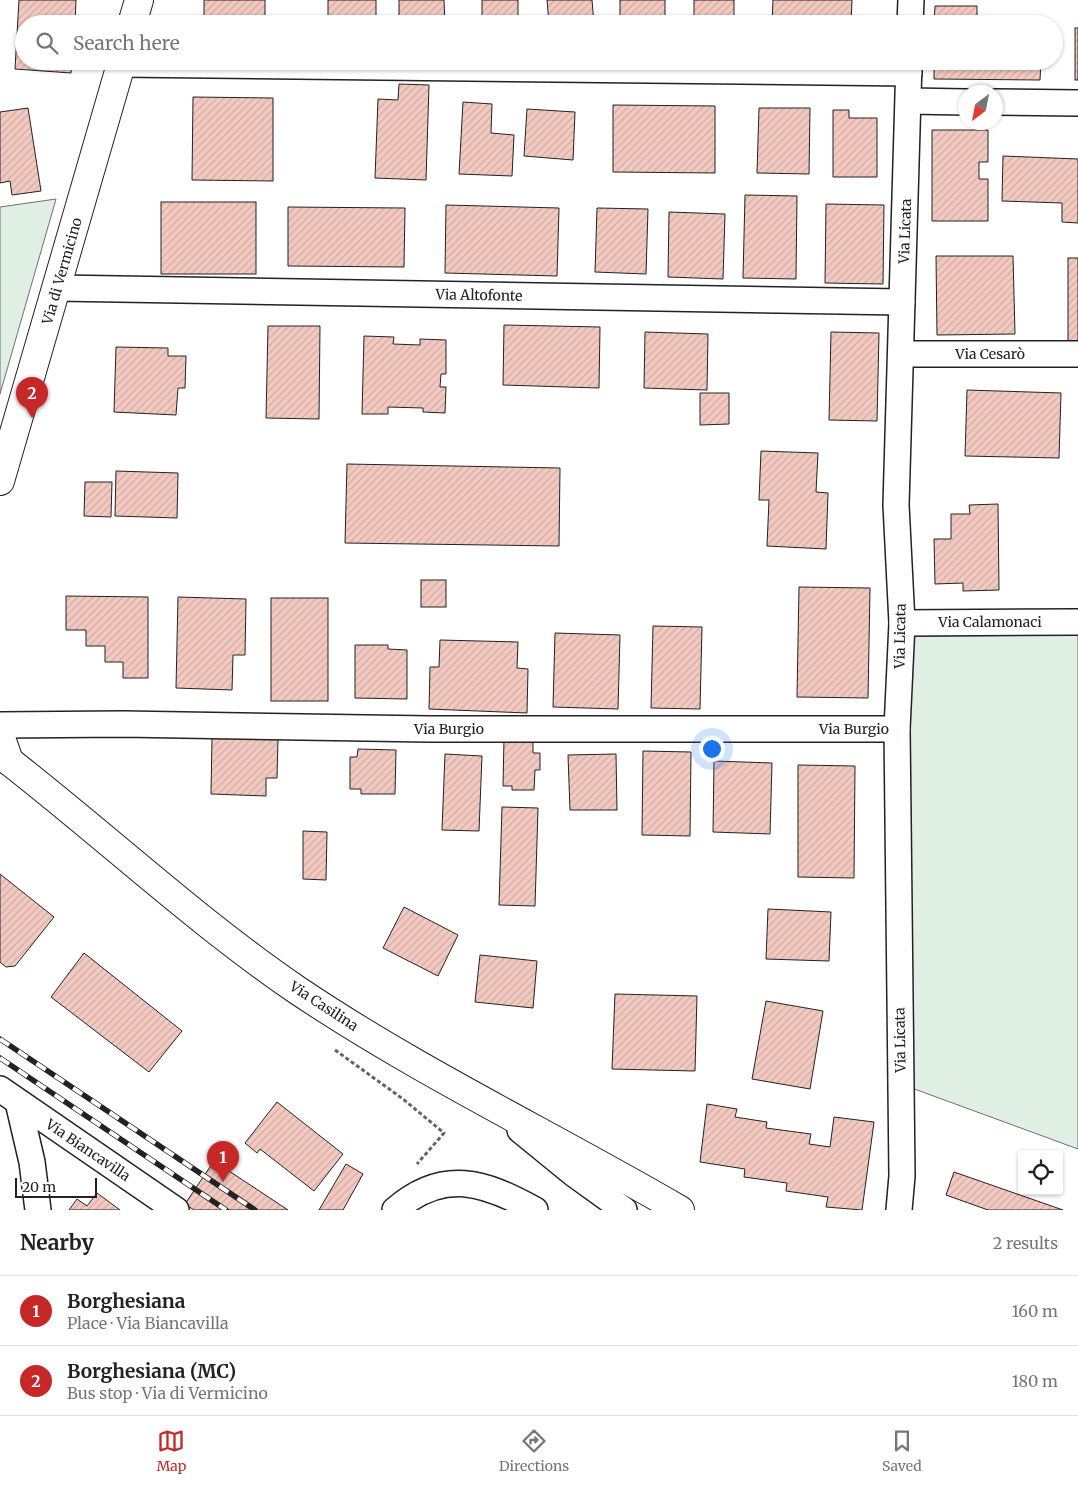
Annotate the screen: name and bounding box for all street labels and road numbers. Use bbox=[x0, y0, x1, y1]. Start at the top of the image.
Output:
street label: Via Licata bbox=[895, 198, 915, 265]
street label: Via di Vermicino bbox=[38, 215, 86, 328]
street label: Via Altofonte bbox=[434, 285, 523, 305]
street label: Via Cesarò bbox=[954, 345, 1025, 363]
street label: Via Licata bbox=[890, 603, 910, 670]
street label: Via Calamonaci bbox=[937, 613, 1042, 631]
street label: Via Burgio bbox=[413, 720, 484, 738]
street label: Via Burgio bbox=[818, 720, 889, 738]
street label: Via Casilina bbox=[285, 977, 362, 1035]
street label: Via Licata bbox=[890, 1007, 910, 1074]
street label: Via Biancavilla bbox=[41, 1115, 134, 1185]

